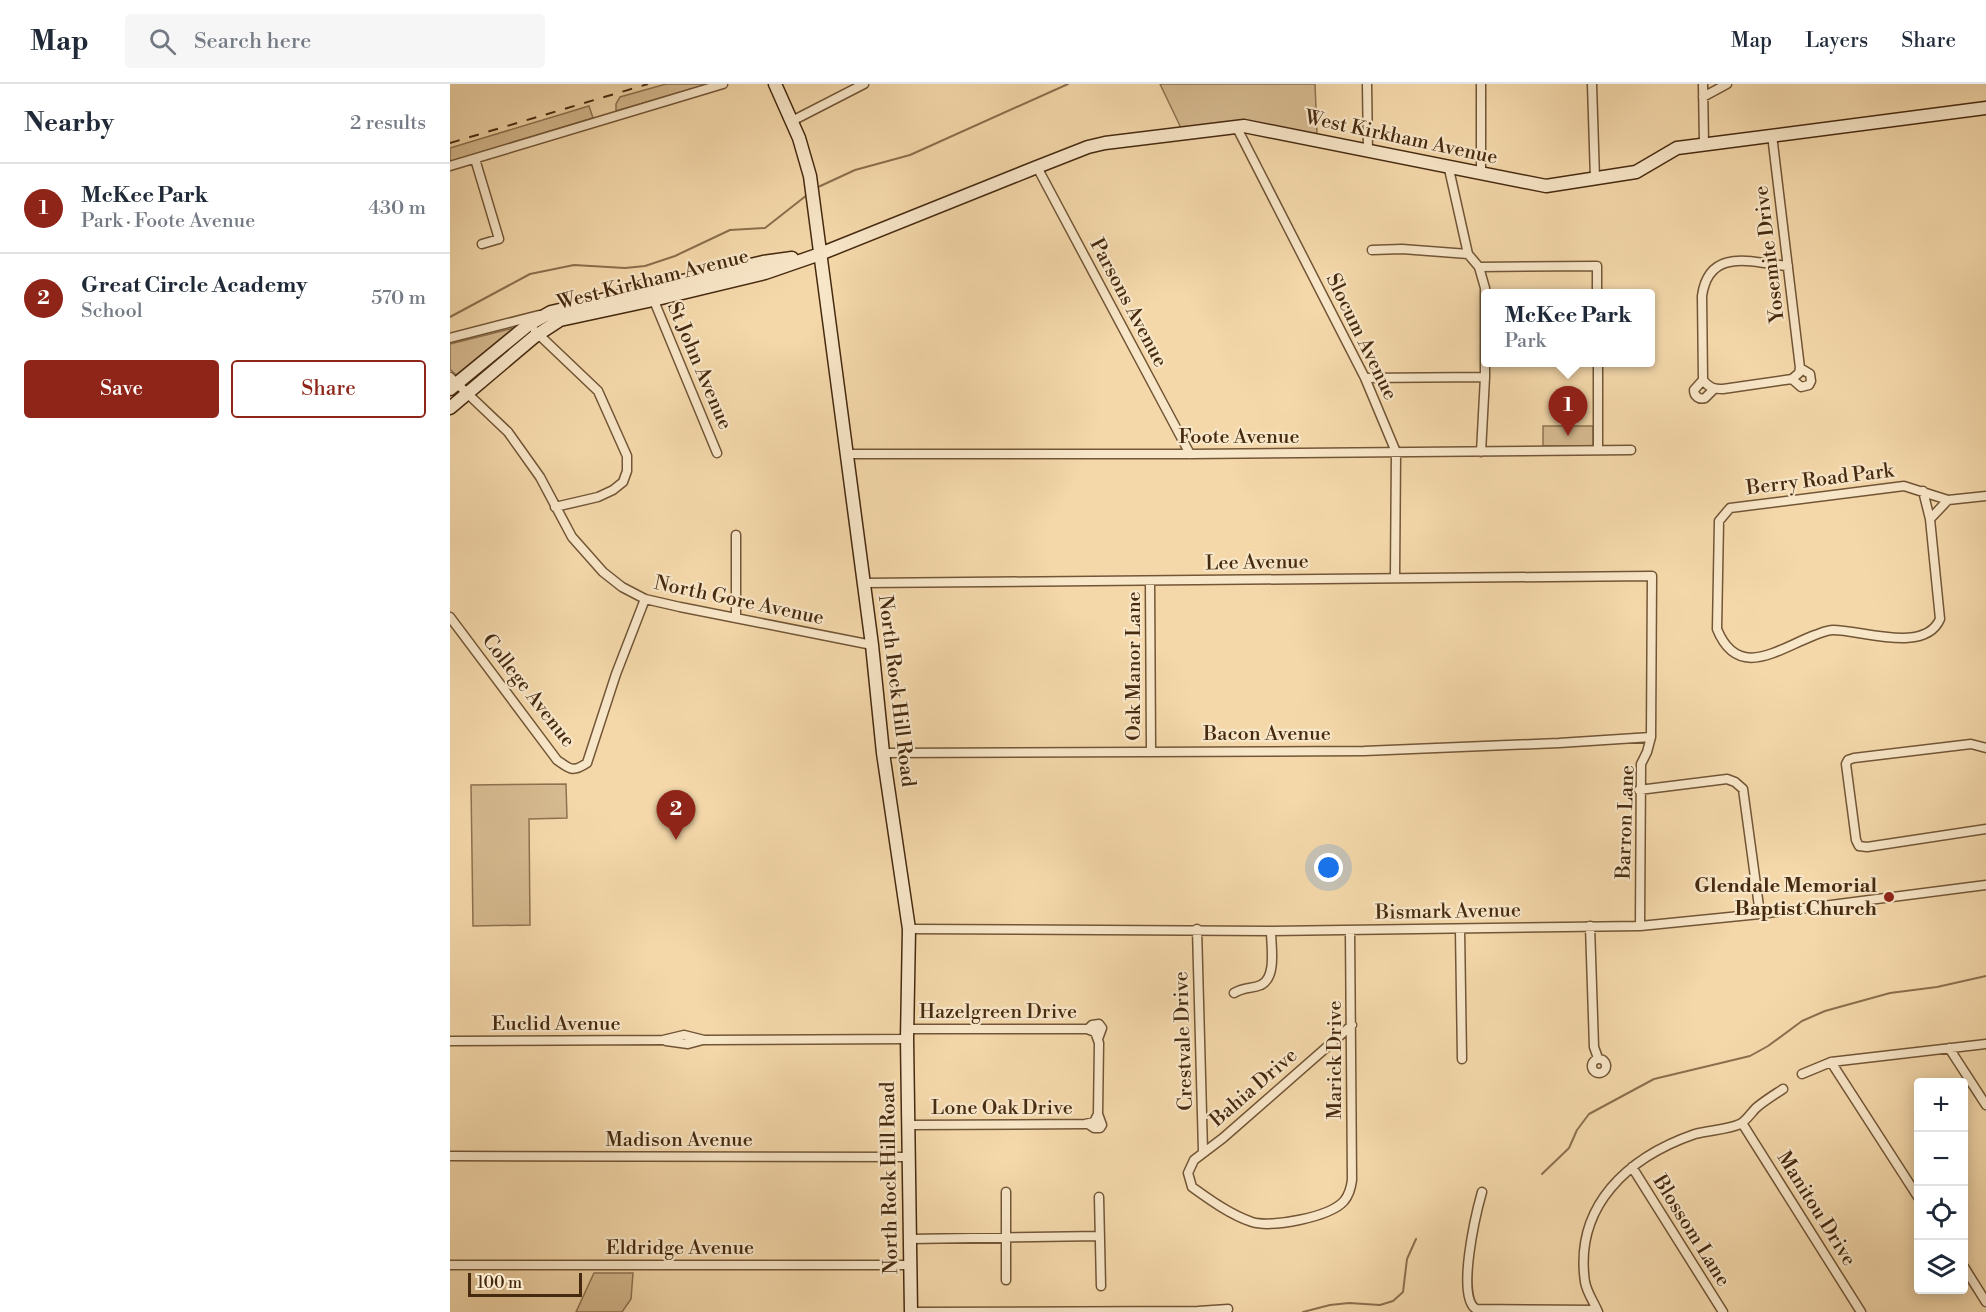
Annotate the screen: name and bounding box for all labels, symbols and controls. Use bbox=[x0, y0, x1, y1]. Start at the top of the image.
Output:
search box bbox=[125, 14, 545, 68]
text: Map bbox=[30, 24, 89, 59]
icon: search bbox=[146, 25, 179, 58]
text: Search here bbox=[194, 28, 311, 55]
text: Map bbox=[1731, 28, 1772, 54]
text: Layers bbox=[1805, 28, 1868, 54]
text: Share bbox=[1901, 28, 1956, 54]
street label: West Kirkham Avenue bbox=[1301, 105, 1500, 171]
text: Nearby bbox=[24, 107, 114, 139]
text: 2 results bbox=[350, 111, 426, 136]
text: McKee Park bbox=[81, 182, 208, 209]
street label: Yosemite Drive bbox=[1749, 184, 1791, 325]
text: 1 bbox=[39, 196, 48, 221]
text: 430 m bbox=[368, 196, 426, 221]
text: Park · Foote Avenue bbox=[81, 209, 255, 234]
street label: Parsons Avenue bbox=[1084, 234, 1172, 372]
street label: West Kirkham Avenue bbox=[554, 244, 751, 316]
street label: Slocum Avenue bbox=[1320, 270, 1402, 404]
text: Great Circle Academy bbox=[81, 272, 307, 299]
text: 2 bbox=[37, 286, 50, 311]
text: 570 m bbox=[371, 286, 426, 311]
popup bbox=[1481, 289, 1655, 367]
street label: St John Avenue bbox=[661, 298, 737, 434]
text: School bbox=[81, 299, 143, 324]
text: McKee Park bbox=[1504, 302, 1632, 329]
text: Park bbox=[1504, 329, 1546, 354]
button: Save bbox=[24, 360, 219, 418]
button: Share bbox=[231, 360, 426, 418]
pin: 1 bbox=[1548, 386, 1588, 436]
street label: Foote Avenue bbox=[1178, 425, 1300, 450]
street label: Berry Road Park bbox=[1744, 458, 1897, 502]
street label: Lee Avenue bbox=[1205, 550, 1309, 576]
street label: North Gore Avenue bbox=[652, 571, 826, 631]
street label: Oak Manor Lane bbox=[1122, 591, 1147, 741]
street label: North Rock Hill Road bbox=[872, 594, 920, 789]
street label: College Avenue bbox=[476, 629, 580, 753]
street label: Bacon Avenue bbox=[1202, 722, 1331, 747]
street label: Barron Lane bbox=[1611, 764, 1640, 881]
pin: 2 bbox=[656, 790, 696, 840]
your location bbox=[1314, 853, 1343, 882]
place label: Glendale Memorial Baptist Church bbox=[1694, 874, 1878, 922]
marker: Glendale Memorial Baptist Church bbox=[1882, 890, 1896, 904]
street label: Bismark Avenue bbox=[1374, 898, 1521, 926]
street label: Crestvale Drive bbox=[1169, 971, 1199, 1111]
street label: Hazelgreen Drive bbox=[919, 1000, 1077, 1025]
street label: Marick Drive bbox=[1323, 1000, 1348, 1120]
street label: Euclid Avenue bbox=[491, 1012, 621, 1037]
street label: Bahia Drive bbox=[1204, 1043, 1303, 1133]
map controls bbox=[1914, 1078, 1968, 1294]
button: + bbox=[1914, 1078, 1968, 1132]
street label: North Rock Hill Road bbox=[876, 1081, 904, 1275]
street label: Lone Oak Drive bbox=[931, 1096, 1073, 1121]
street label: Madison Avenue bbox=[605, 1128, 753, 1153]
button: − bbox=[1914, 1132, 1968, 1186]
street label: Manitou Drive bbox=[1771, 1147, 1861, 1271]
street label: Blossom Lane bbox=[1646, 1170, 1735, 1291]
button: locate bbox=[1914, 1186, 1968, 1240]
street label: Eldridge Avenue bbox=[606, 1236, 754, 1261]
button: layers bbox=[1914, 1240, 1968, 1294]
scale bar bbox=[468, 1270, 582, 1298]
text: 100 m bbox=[477, 1273, 522, 1293]

